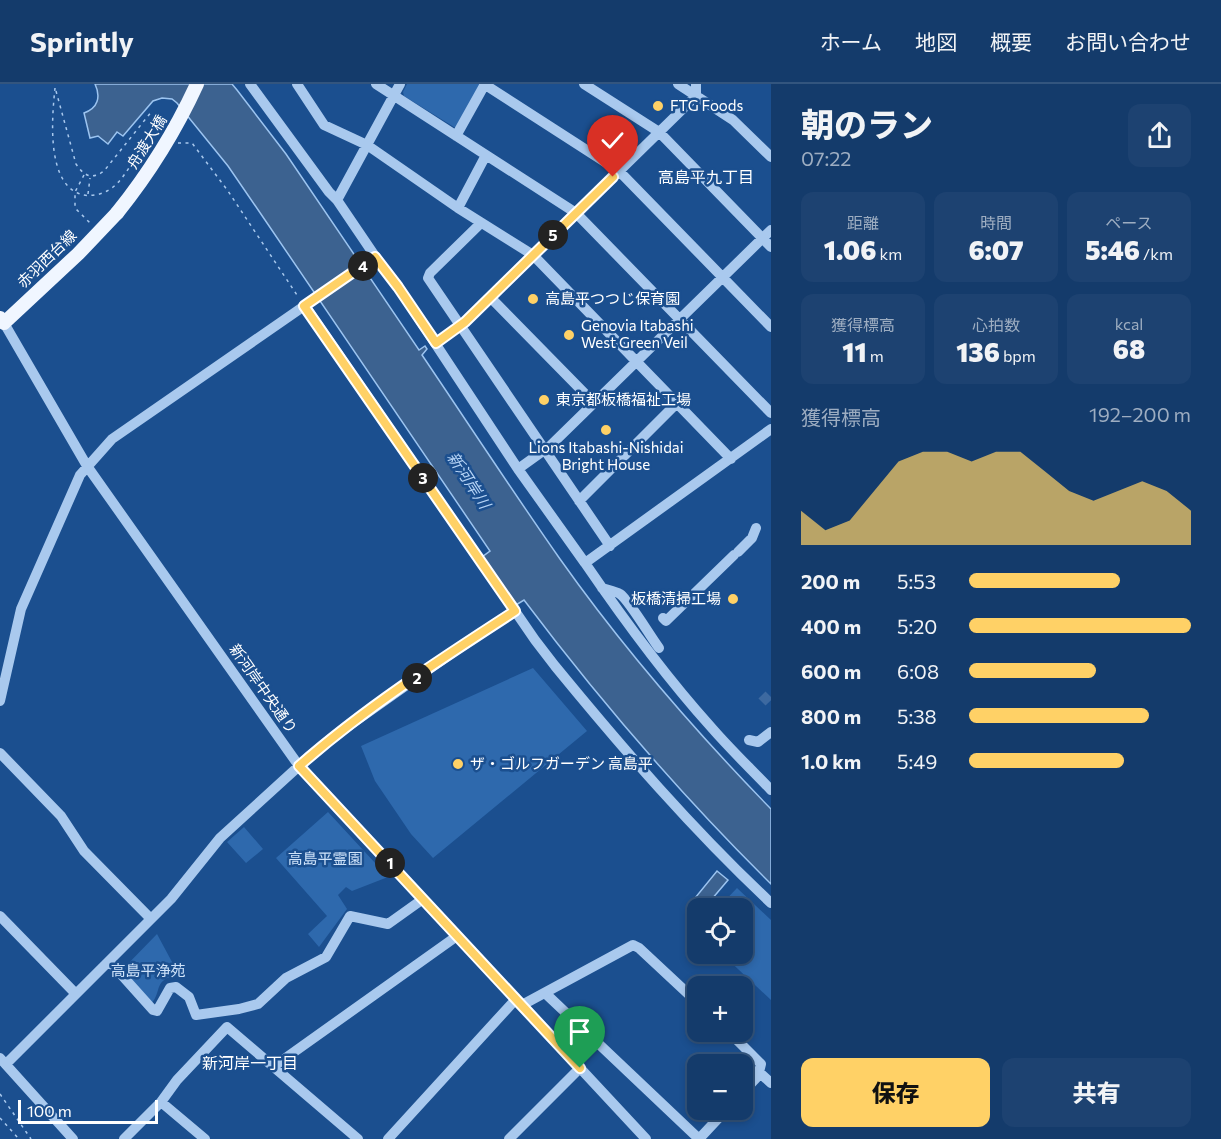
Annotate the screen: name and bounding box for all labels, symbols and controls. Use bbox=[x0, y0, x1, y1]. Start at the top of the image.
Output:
text: Sprintly bbox=[30, 24, 134, 58]
text: ホーム bbox=[820, 29, 882, 54]
text: 地図 bbox=[915, 29, 957, 54]
text: 概要 bbox=[990, 29, 1032, 54]
text: お問い合わせ bbox=[1065, 29, 1191, 54]
place label: FTG Foods bbox=[670, 96, 743, 114]
marker: FTG Foods bbox=[651, 99, 665, 113]
text: 朝のラン bbox=[801, 103, 933, 144]
button: share bbox=[1128, 104, 1191, 167]
street label: 舟渡大橋 bbox=[123, 111, 170, 172]
pin bbox=[587, 115, 638, 177]
icon: check bbox=[596, 124, 629, 157]
text: 07:22 bbox=[801, 146, 851, 170]
district label: 高島平九丁目 bbox=[658, 167, 754, 186]
text: 距離 bbox=[847, 213, 879, 232]
text: 時間 bbox=[980, 213, 1012, 232]
text: ペース bbox=[1105, 213, 1153, 232]
pin: 5 bbox=[538, 220, 568, 250]
text: 5 bbox=[548, 225, 558, 244]
street label: 赤羽西台線 bbox=[13, 226, 80, 291]
text: 1.06 bbox=[824, 234, 877, 265]
text: 6:07 bbox=[968, 234, 1024, 265]
text: 5:46 bbox=[1085, 234, 1140, 265]
text: km bbox=[877, 244, 902, 263]
text: /km bbox=[1140, 244, 1173, 263]
pin: 4 bbox=[348, 251, 378, 281]
text: 4 bbox=[358, 256, 368, 275]
place label: 高島平つつじ保育園 bbox=[545, 289, 680, 307]
marker: 高島平つつじ保育園 bbox=[526, 292, 540, 306]
text: kcal bbox=[1115, 314, 1143, 333]
text: 獲得標高 bbox=[831, 315, 895, 334]
text: 心拍数 bbox=[972, 315, 1020, 334]
place label: Genovia Itabashi West Green Veil bbox=[581, 316, 694, 351]
marker: Genovia Itabashi West Green Veil bbox=[562, 328, 576, 342]
text: 68 bbox=[1113, 333, 1145, 364]
text: 11 bbox=[842, 336, 867, 367]
text: 136 bbox=[956, 336, 1000, 367]
text: m bbox=[867, 346, 884, 365]
text: bpm bbox=[1000, 346, 1036, 365]
place label: 東京都板橋福祉工場 bbox=[556, 390, 691, 408]
marker: 東京都板橋福祉工場 bbox=[537, 393, 551, 407]
text: 192–200 m bbox=[1089, 402, 1191, 426]
text: 獲得標高 bbox=[801, 405, 881, 429]
marker: Lions Itabashi-Nishidai Bright House bbox=[599, 423, 613, 437]
place label: Lions Itabashi-Nishidai Bright House bbox=[528, 438, 684, 473]
water label: 新河岸川 bbox=[444, 448, 496, 513]
pin: 3 bbox=[408, 463, 438, 493]
text: 3 bbox=[418, 468, 428, 487]
text: 200 m bbox=[801, 569, 860, 593]
text: 5:53 bbox=[897, 569, 936, 593]
place label: 板橋清掃工場 bbox=[631, 589, 721, 607]
marker: 板橋清掃工場 bbox=[726, 592, 740, 606]
text: 400 m bbox=[801, 614, 861, 638]
text: 5:20 bbox=[897, 614, 937, 638]
street label: 新河岸中央通り bbox=[226, 640, 301, 737]
text: 600 m bbox=[801, 659, 861, 683]
text: 6:08 bbox=[897, 659, 939, 683]
pin: 2 bbox=[402, 663, 432, 693]
text: 2 bbox=[412, 668, 422, 687]
text: 800 m bbox=[801, 704, 861, 728]
text: 5:38 bbox=[897, 704, 937, 728]
text: 1.0 km bbox=[801, 749, 861, 773]
text: 5:49 bbox=[897, 749, 937, 773]
place label: ザ・ゴルフガーデン 高島平 bbox=[470, 754, 653, 772]
marker: ザ・ゴルフガーデン 高島平 bbox=[451, 757, 465, 771]
pin: 1 bbox=[375, 848, 405, 878]
park label: 高島平霊園 bbox=[287, 849, 363, 867]
text: 1 bbox=[386, 853, 394, 872]
map controls bbox=[687, 898, 753, 1120]
button: locate bbox=[687, 898, 753, 964]
park label: 高島平浄苑 bbox=[110, 961, 186, 979]
button: + bbox=[687, 976, 753, 1042]
pin bbox=[554, 1006, 605, 1068]
icon: arrive bbox=[563, 1015, 596, 1048]
district label: 新河岸一丁目 bbox=[202, 1053, 298, 1072]
button: − bbox=[687, 1054, 753, 1120]
button: 保存 bbox=[801, 1058, 990, 1127]
button: 共有 bbox=[1002, 1058, 1191, 1127]
scale bar bbox=[18, 1097, 158, 1124]
text: 100 m bbox=[27, 1101, 72, 1120]

